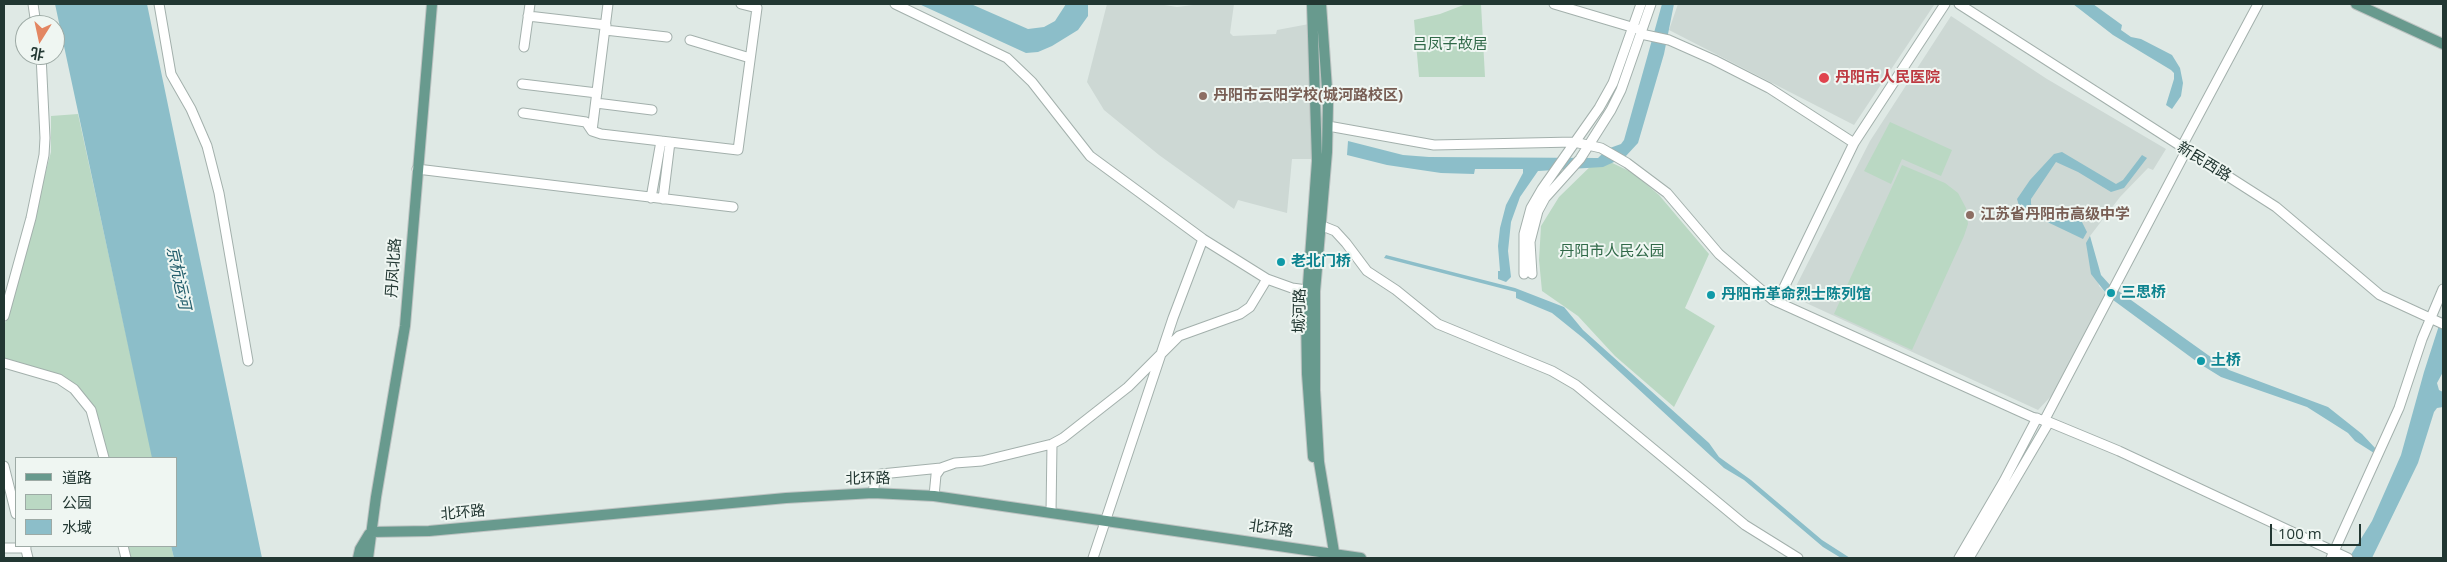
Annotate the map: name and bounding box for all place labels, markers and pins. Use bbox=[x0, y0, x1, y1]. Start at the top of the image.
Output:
place label: 丹阳市人民医院 bbox=[1835, 69, 1940, 87]
marker: 丹阳市人民医院 bbox=[1817, 71, 1831, 85]
place label: 丹阳市云阳学校(城河路校区) bbox=[1213, 87, 1403, 105]
marker: 丹阳市云阳学校(城河路校区) bbox=[1197, 90, 1209, 102]
place label: 江苏省丹阳市高级中学 bbox=[1980, 206, 2130, 224]
marker: 江苏省丹阳市高级中学 bbox=[1964, 209, 1976, 221]
place label: 老北门桥 bbox=[1291, 253, 1351, 271]
marker: 老北门桥 bbox=[1275, 256, 1287, 268]
place label: 三思桥 bbox=[2121, 284, 2166, 302]
place label: 丹阳市革命烈士陈列馆 bbox=[1721, 286, 1871, 304]
marker: 三思桥 bbox=[2105, 287, 2117, 299]
marker: 丹阳市革命烈士陈列馆 bbox=[1705, 289, 1717, 301]
place label: 土桥 bbox=[2211, 352, 2241, 370]
marker: 土桥 bbox=[2195, 355, 2207, 367]

